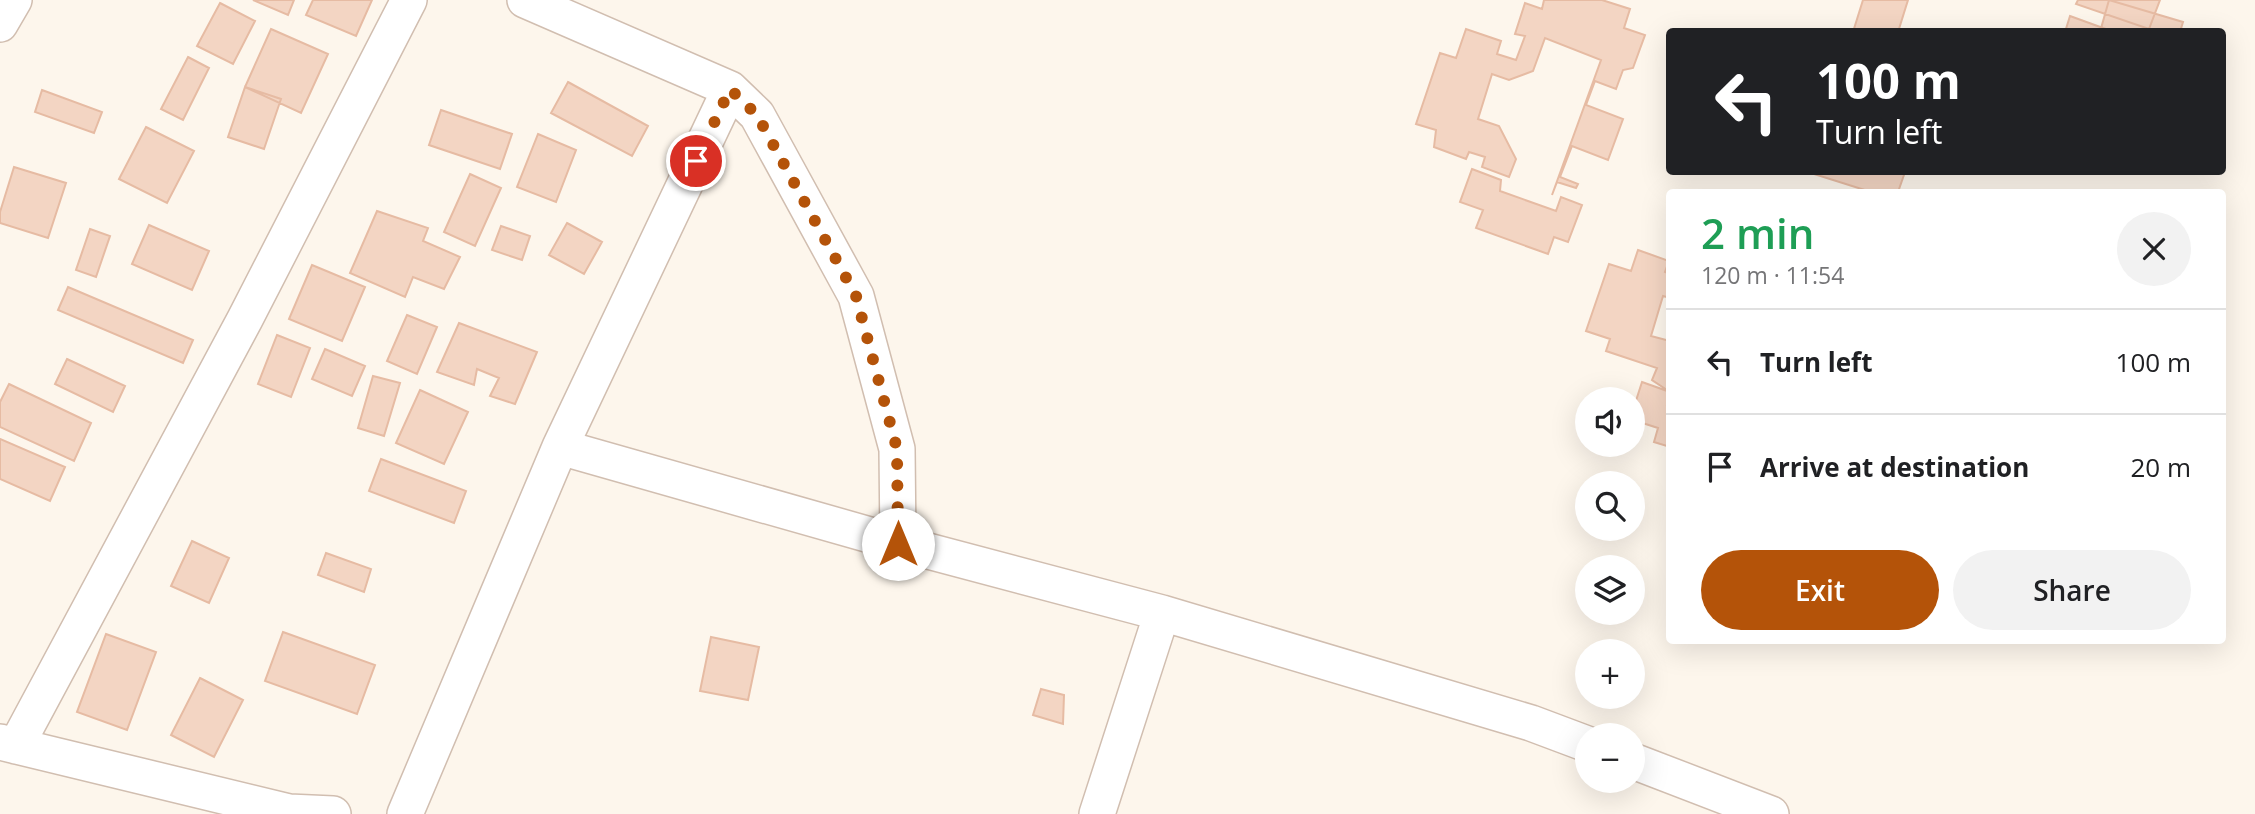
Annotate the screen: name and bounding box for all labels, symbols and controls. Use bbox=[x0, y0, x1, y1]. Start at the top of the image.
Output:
text: 100 m bbox=[1816, 47, 1961, 113]
icon: left bbox=[1701, 56, 1792, 147]
text: Turn left bbox=[1816, 110, 1942, 153]
pin bbox=[666, 131, 726, 191]
icon: arrive bbox=[677, 142, 715, 180]
text: 2 min bbox=[1701, 204, 1814, 261]
button: close bbox=[2117, 212, 2191, 286]
text: 120 m · 11:54 bbox=[1701, 259, 1844, 291]
icon: left bbox=[1701, 343, 1739, 381]
text: Turn left bbox=[1760, 344, 1872, 380]
text: 100 m bbox=[2116, 344, 2191, 380]
map controls bbox=[1575, 387, 1645, 793]
button: sound bbox=[1575, 387, 1645, 457]
icon: arrive bbox=[1701, 448, 1739, 486]
text: Arrive at destination bbox=[1760, 449, 2029, 485]
text: 20 m bbox=[2130, 449, 2191, 485]
button: search bbox=[1575, 471, 1645, 541]
position arrow bbox=[861, 507, 935, 581]
button: Exit bbox=[1701, 550, 1939, 630]
button: Share bbox=[1953, 550, 2191, 630]
button: layers bbox=[1575, 555, 1645, 625]
button: + bbox=[1575, 639, 1645, 709]
button: − bbox=[1575, 723, 1645, 793]

